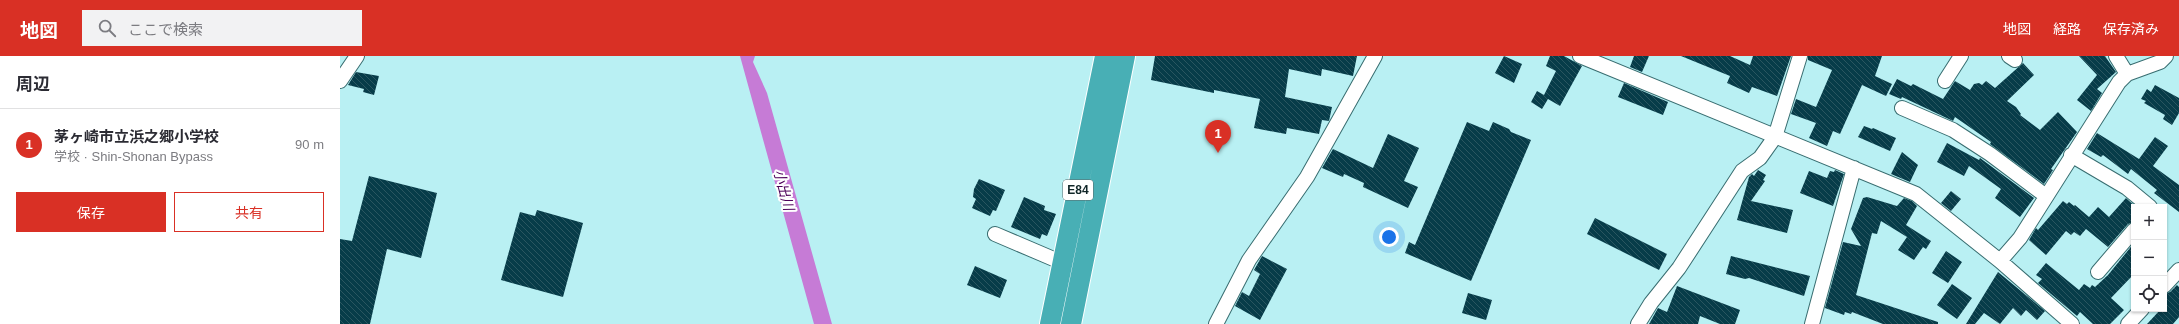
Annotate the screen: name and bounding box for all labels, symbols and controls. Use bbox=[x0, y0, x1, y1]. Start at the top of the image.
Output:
search box bbox=[82, 10, 362, 46]
icon: search bbox=[96, 17, 118, 39]
text: 地図 bbox=[20, 20, 58, 41]
text: ここで検索 bbox=[128, 21, 203, 38]
text: 地図 bbox=[2003, 21, 2031, 37]
text: 経路 bbox=[2053, 21, 2081, 37]
text: 保存済み bbox=[2103, 21, 2159, 37]
text: 周辺 bbox=[16, 75, 50, 94]
pin: 1 bbox=[1205, 120, 1231, 153]
text: 茅ヶ崎市立浜之郷小学校 bbox=[54, 128, 219, 145]
text: 1 bbox=[25, 137, 33, 152]
text: 90 m bbox=[295, 137, 324, 152]
text: 学校 · Shin-Shonan Bypass bbox=[54, 149, 213, 164]
water label: 小出川 bbox=[771, 168, 798, 214]
road number: E84 bbox=[1063, 180, 1093, 200]
button: 保存 bbox=[16, 192, 166, 232]
button: 共有 bbox=[174, 192, 324, 232]
map controls bbox=[2131, 204, 2167, 312]
button: + bbox=[2131, 204, 2167, 240]
your location bbox=[1379, 227, 1399, 247]
button: − bbox=[2131, 240, 2167, 276]
button: locate bbox=[2131, 276, 2167, 312]

